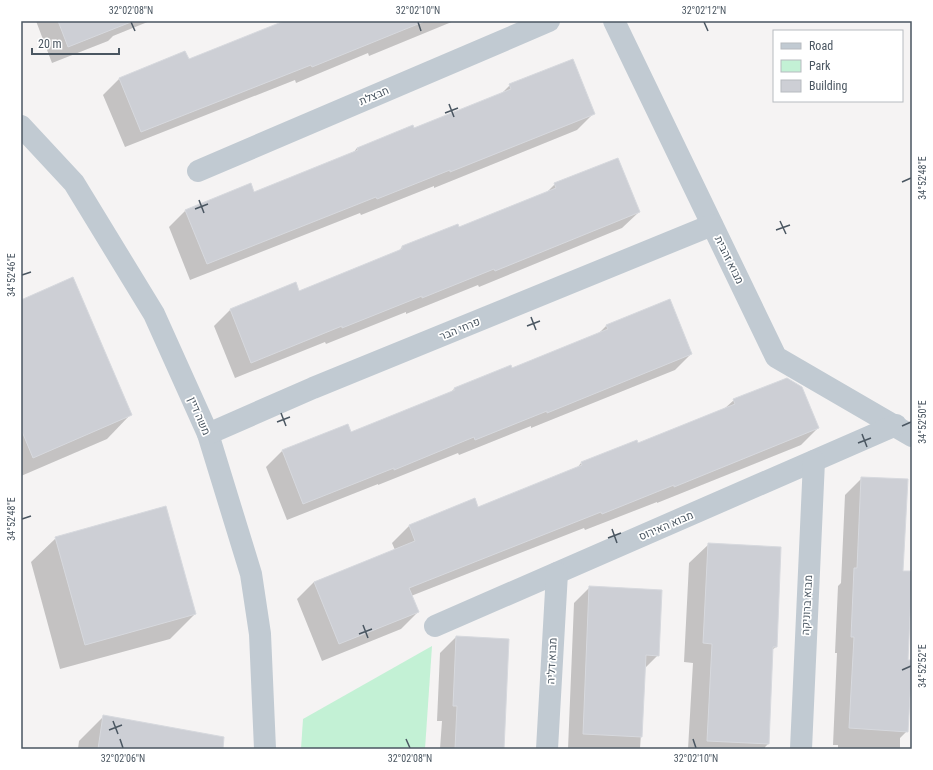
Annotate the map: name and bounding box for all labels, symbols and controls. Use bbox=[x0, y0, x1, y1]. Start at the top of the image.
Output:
text: 32°02'08"N bbox=[109, 5, 153, 16]
text: 32°02'10"N bbox=[396, 5, 440, 16]
text: 32°02'12"N bbox=[682, 5, 726, 16]
scale bar bbox=[32, 30, 119, 56]
legend bbox=[773, 30, 903, 102]
text: 20 m bbox=[38, 37, 62, 51]
text: Road bbox=[809, 39, 833, 53]
text: Park bbox=[809, 59, 831, 73]
text: Building bbox=[809, 79, 847, 93]
street label: חבצלת bbox=[357, 84, 391, 108]
text: 34°52'48"E bbox=[917, 156, 928, 200]
street label: מבוא זהבית bbox=[712, 234, 746, 286]
text: 34°52'46"E bbox=[6, 253, 17, 297]
street label: פרחי הבר bbox=[438, 315, 482, 343]
street label: משה דיין bbox=[185, 395, 213, 437]
text: 34°52'50"E bbox=[917, 400, 928, 444]
text: 34°52'48"E bbox=[6, 497, 17, 541]
street label: מבוא האירוס bbox=[637, 509, 695, 543]
street label: מבוא ברוניקה bbox=[799, 574, 815, 636]
street label: מבוא דליה bbox=[544, 637, 560, 685]
text: 34°52'52"E bbox=[917, 644, 928, 688]
text: 32°02'06"N bbox=[101, 753, 145, 764]
text: 32°02'08"N bbox=[388, 753, 432, 764]
text: 32°02'10"N bbox=[674, 753, 718, 764]

